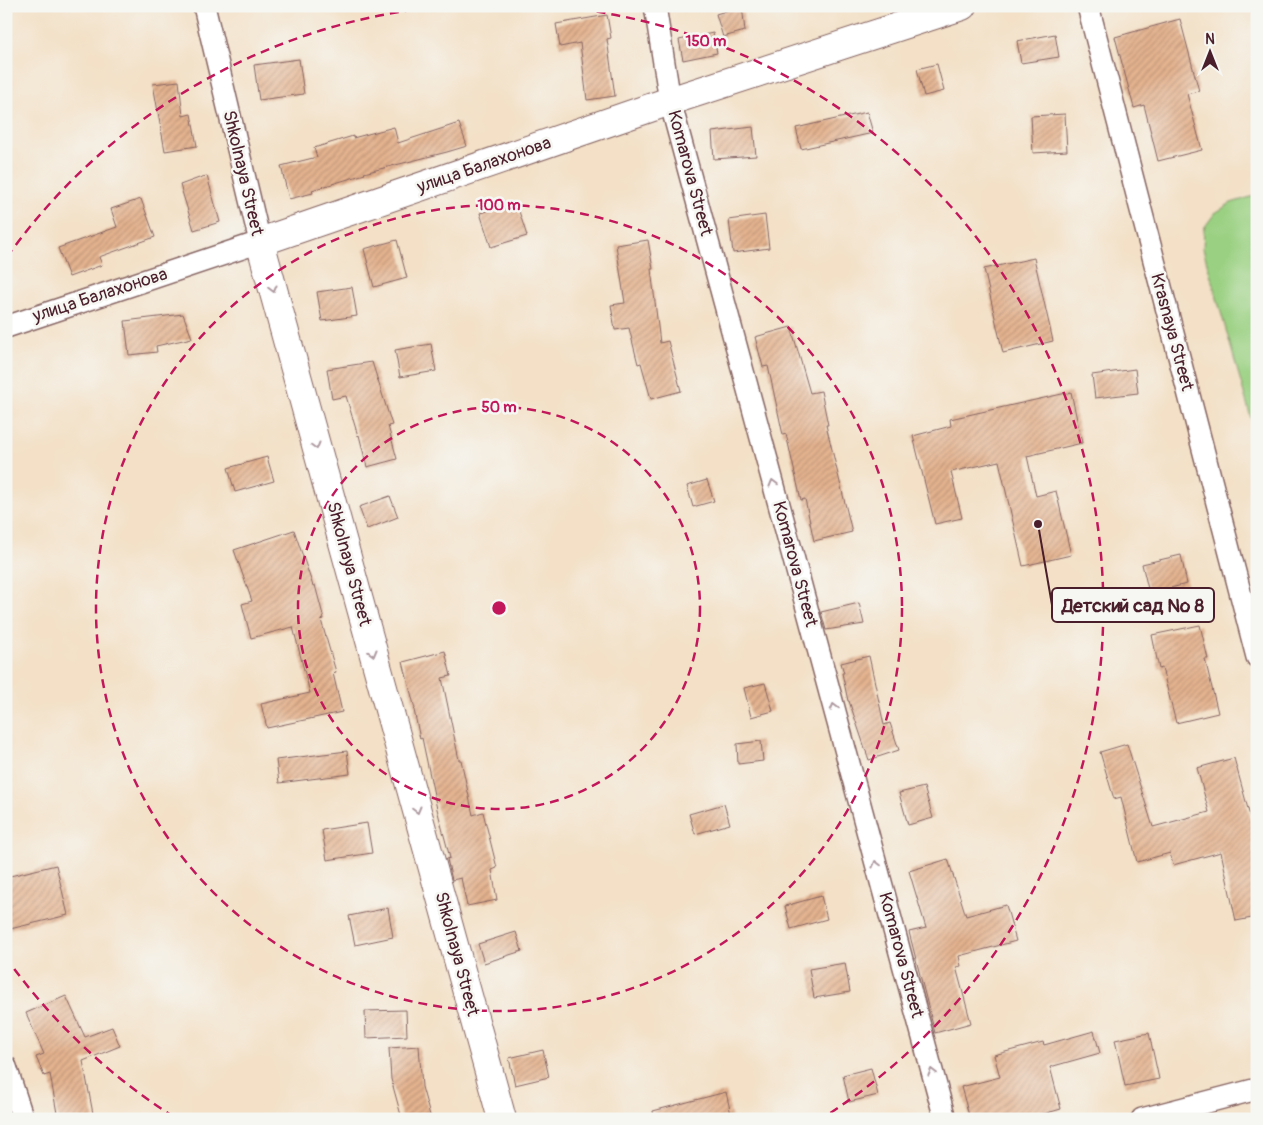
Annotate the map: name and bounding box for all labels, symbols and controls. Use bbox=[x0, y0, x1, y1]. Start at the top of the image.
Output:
north arrow bbox=[1186, 28, 1236, 78]
text: N bbox=[1205, 31, 1215, 48]
text: 150 m bbox=[686, 32, 726, 51]
street label: Shkolnaya Street bbox=[217, 108, 269, 239]
street label: Komarova Street bbox=[662, 108, 718, 239]
street label: улица Балахонова bbox=[413, 131, 554, 199]
text: 100 m bbox=[478, 196, 520, 215]
street label: улица Балахонова bbox=[29, 262, 170, 328]
street label: Krasnaya Street bbox=[1145, 271, 1199, 394]
one-way arrow bbox=[267, 285, 278, 294]
text: 50 m bbox=[482, 398, 516, 417]
one-way arrow bbox=[311, 441, 321, 449]
one-way arrow bbox=[769, 479, 779, 487]
street label: Shkolnaya Street bbox=[321, 499, 377, 629]
street label: Komarova Street bbox=[767, 499, 823, 630]
callout: Детский сад № 8 bbox=[1052, 588, 1214, 622]
text: Детский сад № 8 bbox=[1061, 594, 1205, 618]
centre of rings bbox=[490, 599, 508, 617]
one-way arrow bbox=[368, 648, 378, 657]
one-way arrow bbox=[829, 703, 840, 712]
one-way arrow bbox=[411, 805, 421, 813]
one-way arrow bbox=[871, 860, 882, 869]
street label: Shkolnaya Street bbox=[429, 889, 485, 1019]
street label: Komarova Street bbox=[873, 890, 929, 1021]
one-way arrow bbox=[927, 1067, 938, 1076]

